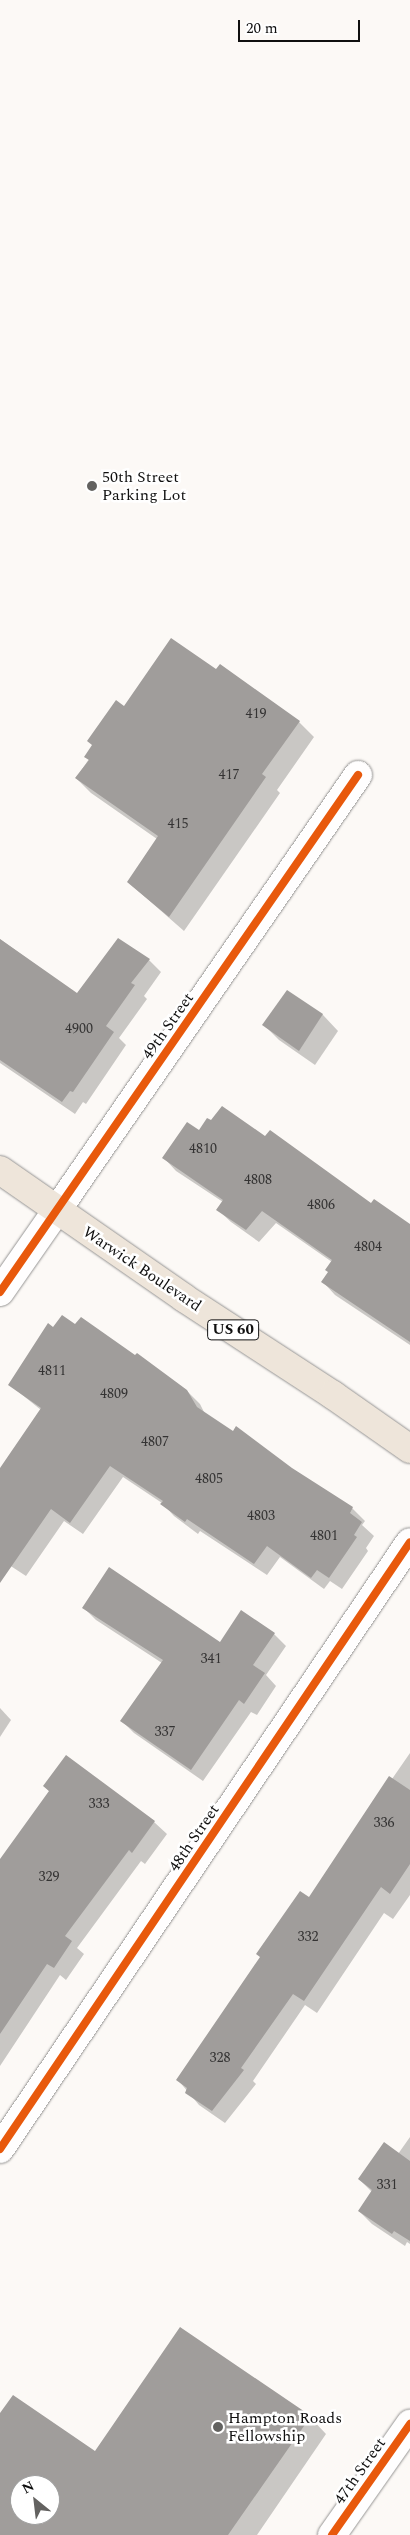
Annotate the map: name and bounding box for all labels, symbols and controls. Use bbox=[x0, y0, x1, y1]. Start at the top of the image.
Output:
scale bar bbox=[240, 10, 362, 42]
text: 20 m bbox=[246, 17, 278, 40]
place label: 50th Street Parking Lot bbox=[102, 467, 186, 505]
marker: 50th Street Parking Lot bbox=[86, 480, 98, 492]
house number: 419 bbox=[246, 706, 266, 722]
house number: 417 bbox=[219, 767, 239, 783]
house number: 415 bbox=[168, 816, 188, 832]
street label: 49th Street bbox=[138, 989, 198, 1063]
house number: 4900 bbox=[65, 1021, 93, 1037]
house number: 4810 bbox=[189, 1141, 217, 1157]
house number: 4808 bbox=[244, 1172, 272, 1188]
house number: 4806 bbox=[307, 1197, 335, 1213]
street label: Warwick Boulevard bbox=[79, 1222, 205, 1316]
house number: 4804 bbox=[354, 1239, 382, 1255]
road number: US 60 bbox=[207, 1318, 259, 1342]
house number: 4811 bbox=[38, 1363, 66, 1379]
house number: 4809 bbox=[100, 1386, 128, 1402]
house number: 4807 bbox=[141, 1434, 169, 1450]
house number: 4805 bbox=[195, 1471, 223, 1487]
house number: 4803 bbox=[247, 1508, 275, 1524]
house number: 4801 bbox=[310, 1528, 338, 1544]
house number: 341 bbox=[201, 1651, 221, 1667]
house number: 337 bbox=[155, 1724, 175, 1740]
house number: 333 bbox=[89, 1796, 109, 1812]
street label: 48th Street bbox=[165, 1801, 223, 1875]
house number: 336 bbox=[374, 1815, 394, 1831]
house number: 329 bbox=[39, 1869, 59, 1885]
house number: 332 bbox=[298, 1929, 318, 1945]
house number: 328 bbox=[210, 2050, 230, 2066]
house number: 331 bbox=[377, 2177, 397, 2193]
place label: Hampton Roads Fellowship bbox=[228, 2408, 342, 2446]
marker: Hampton Roads Fellowship bbox=[212, 2421, 224, 2433]
street label: 47th Street bbox=[330, 2434, 390, 2508]
north arrow bbox=[10, 2475, 60, 2525]
text: N bbox=[18, 2475, 38, 2499]

